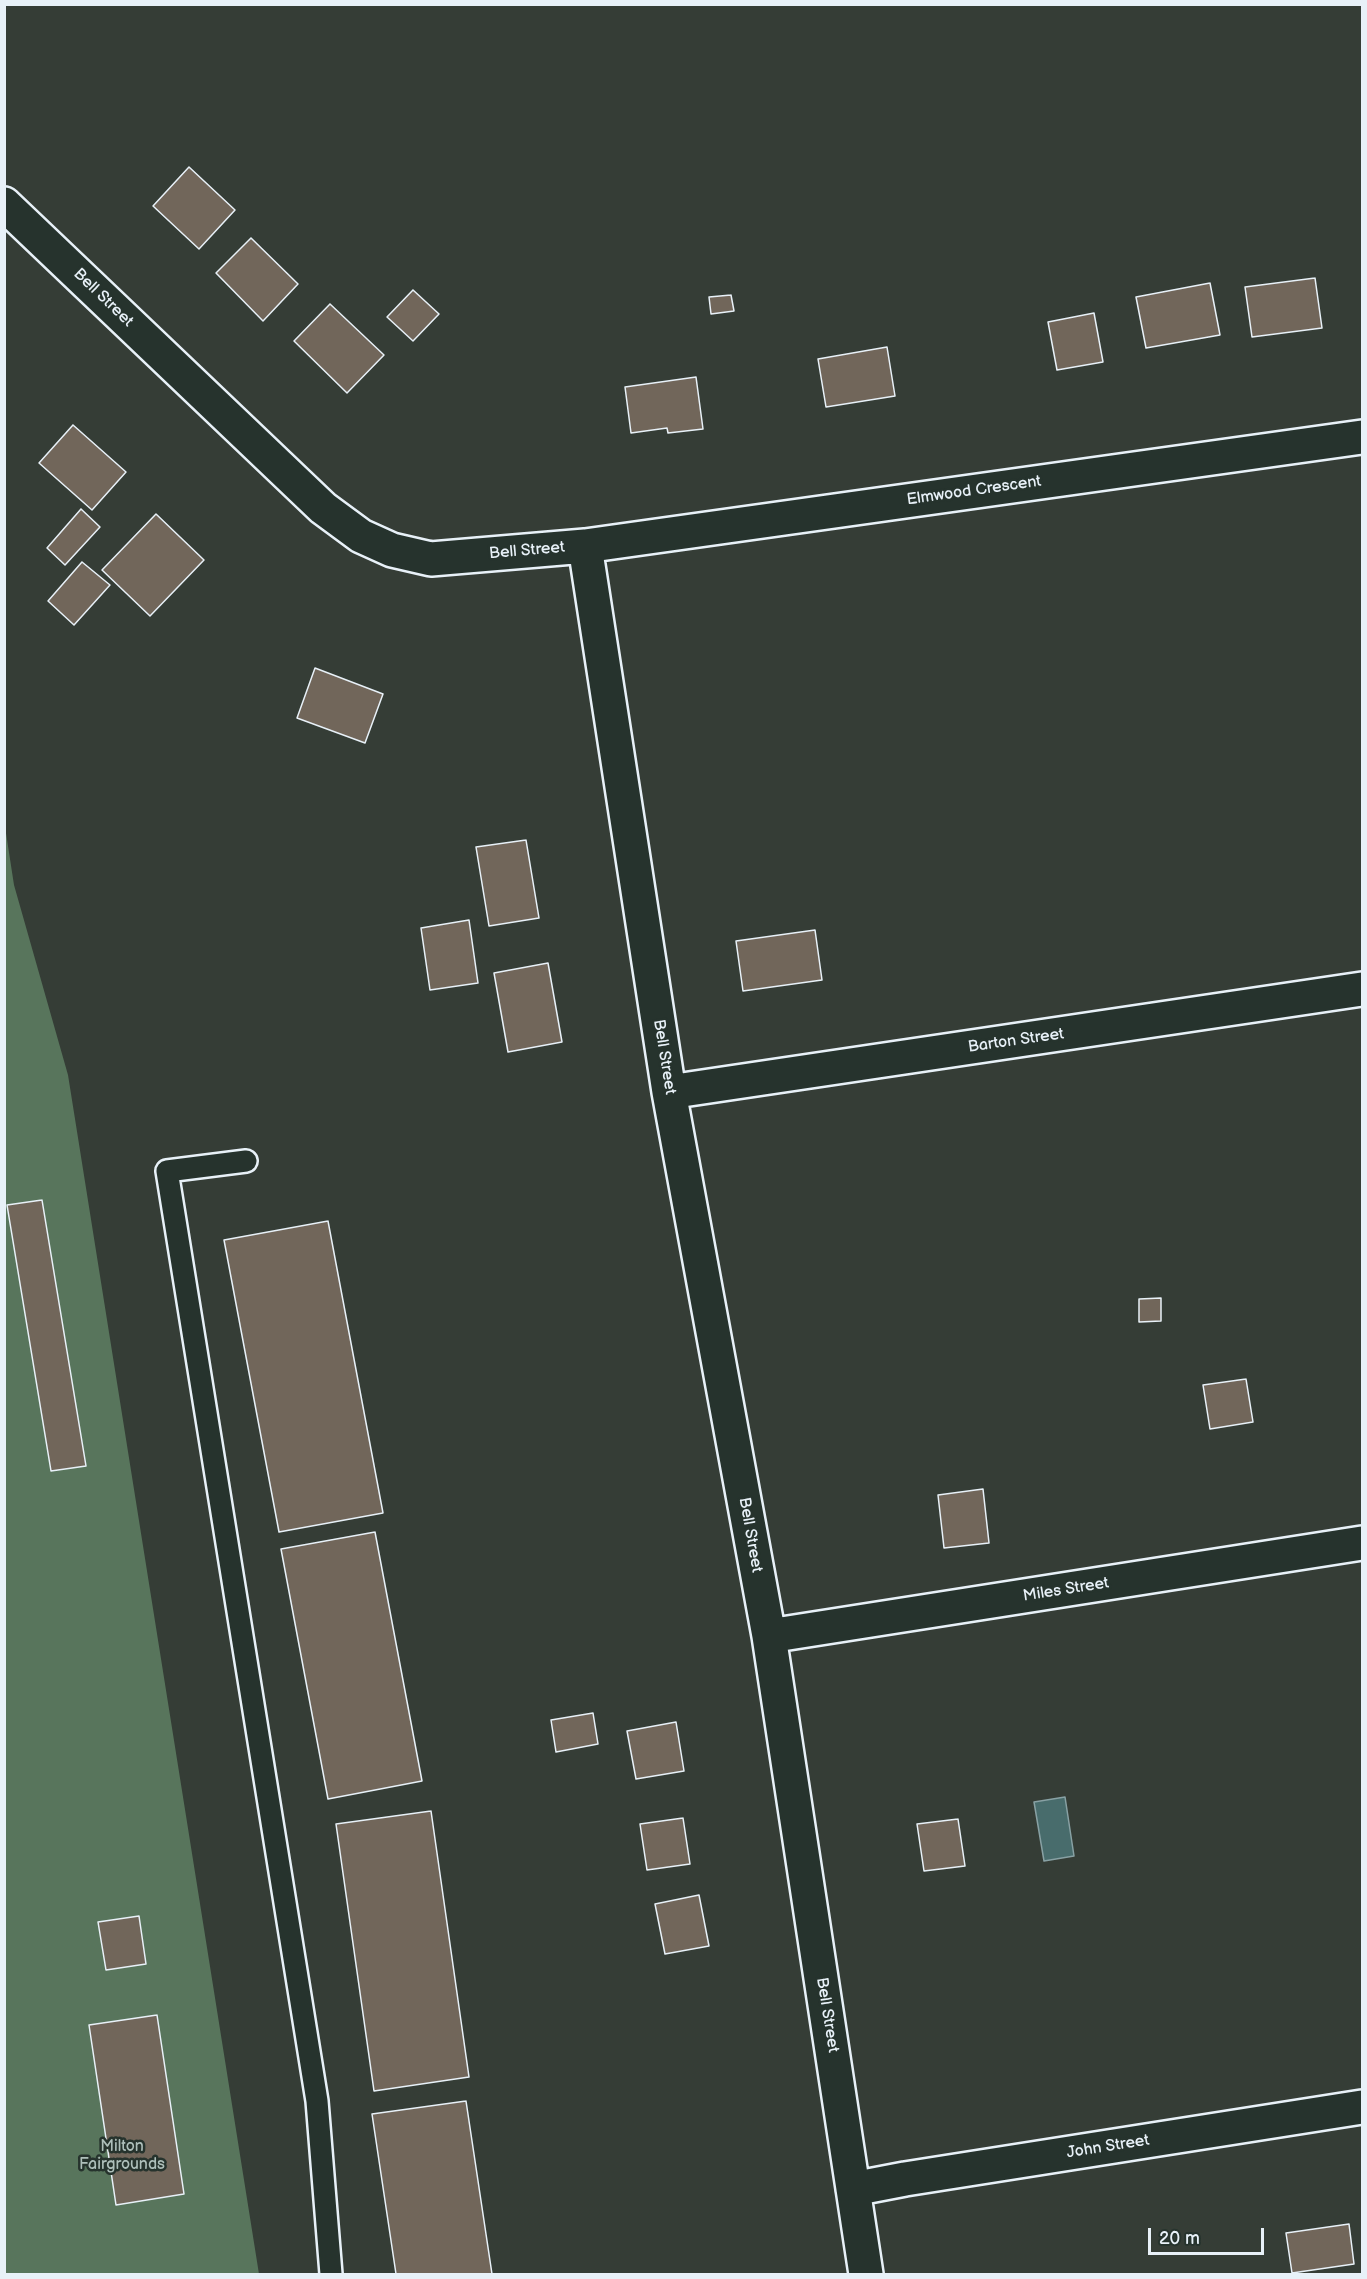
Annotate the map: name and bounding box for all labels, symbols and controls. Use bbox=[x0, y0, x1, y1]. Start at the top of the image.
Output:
street label: Bell Street bbox=[69, 265, 137, 331]
street label: Elmwood Crescent bbox=[905, 472, 1043, 510]
street label: Bell Street bbox=[488, 538, 566, 564]
street label: Bell Street bbox=[649, 1018, 679, 1096]
street label: Barton Street bbox=[967, 1025, 1065, 1057]
street label: Bell Street bbox=[734, 1496, 766, 1574]
street label: Miles Street bbox=[1022, 1574, 1110, 1606]
street label: Bell Street bbox=[812, 1976, 842, 2054]
street label: John Street bbox=[1065, 2131, 1151, 2163]
park label: Milton Fairgrounds bbox=[79, 2137, 165, 2175]
scale bar bbox=[1151, 2216, 1266, 2254]
text: 20 m bbox=[1159, 2228, 1200, 2249]

